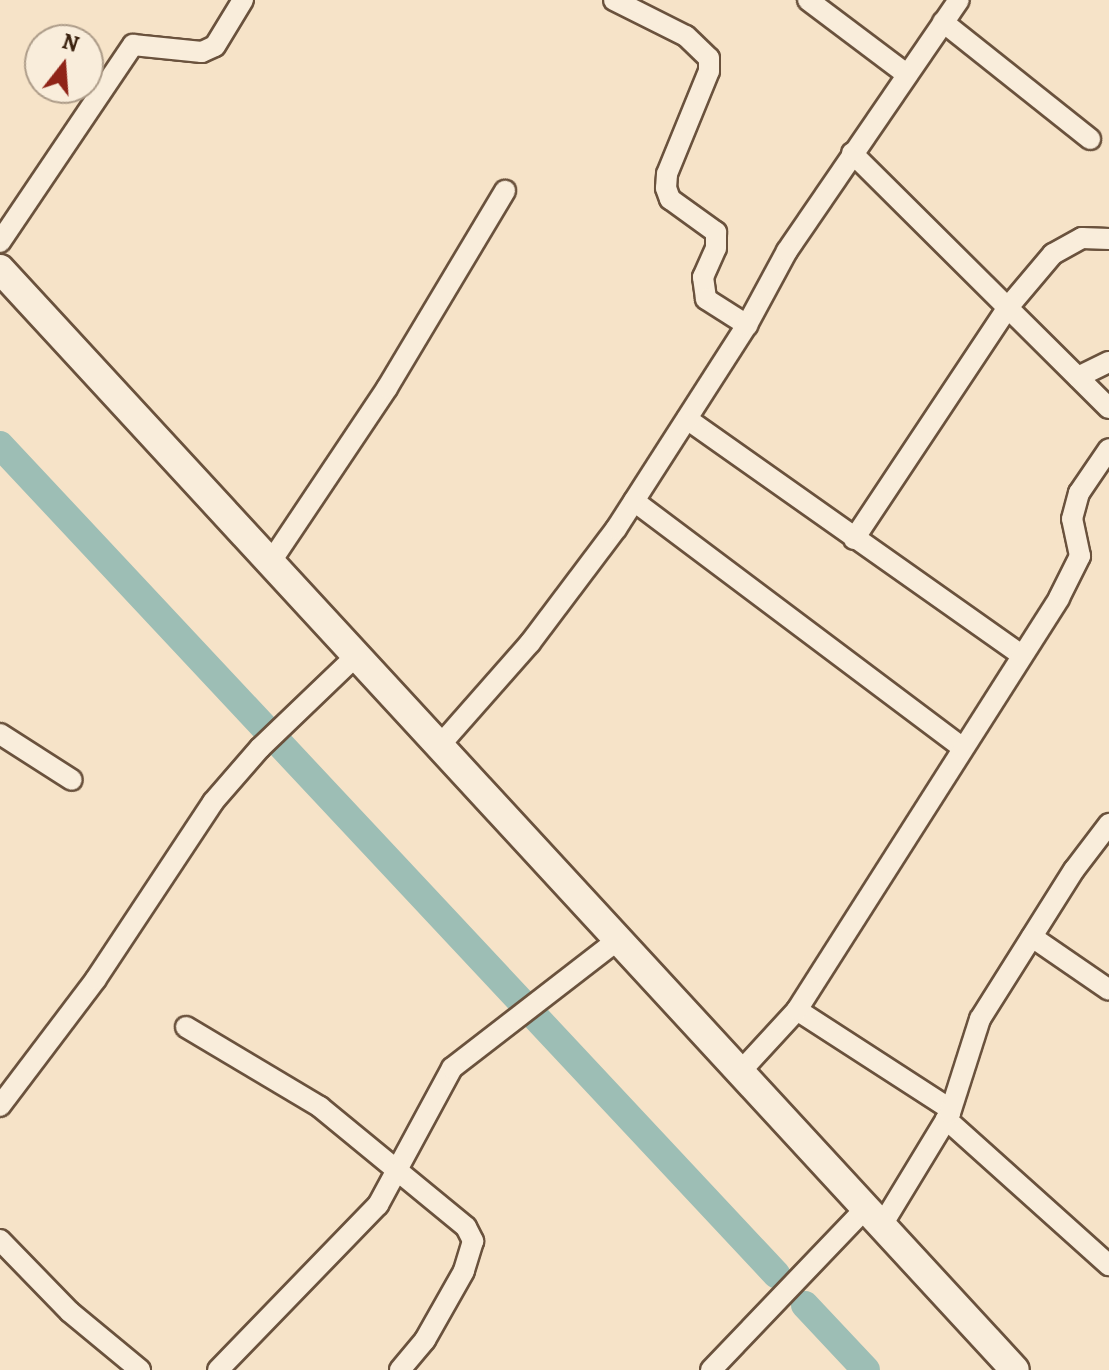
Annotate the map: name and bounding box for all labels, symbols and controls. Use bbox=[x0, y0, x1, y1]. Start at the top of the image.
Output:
north arrow bbox=[24, 24, 104, 104]
text: N bbox=[58, 26, 82, 60]

